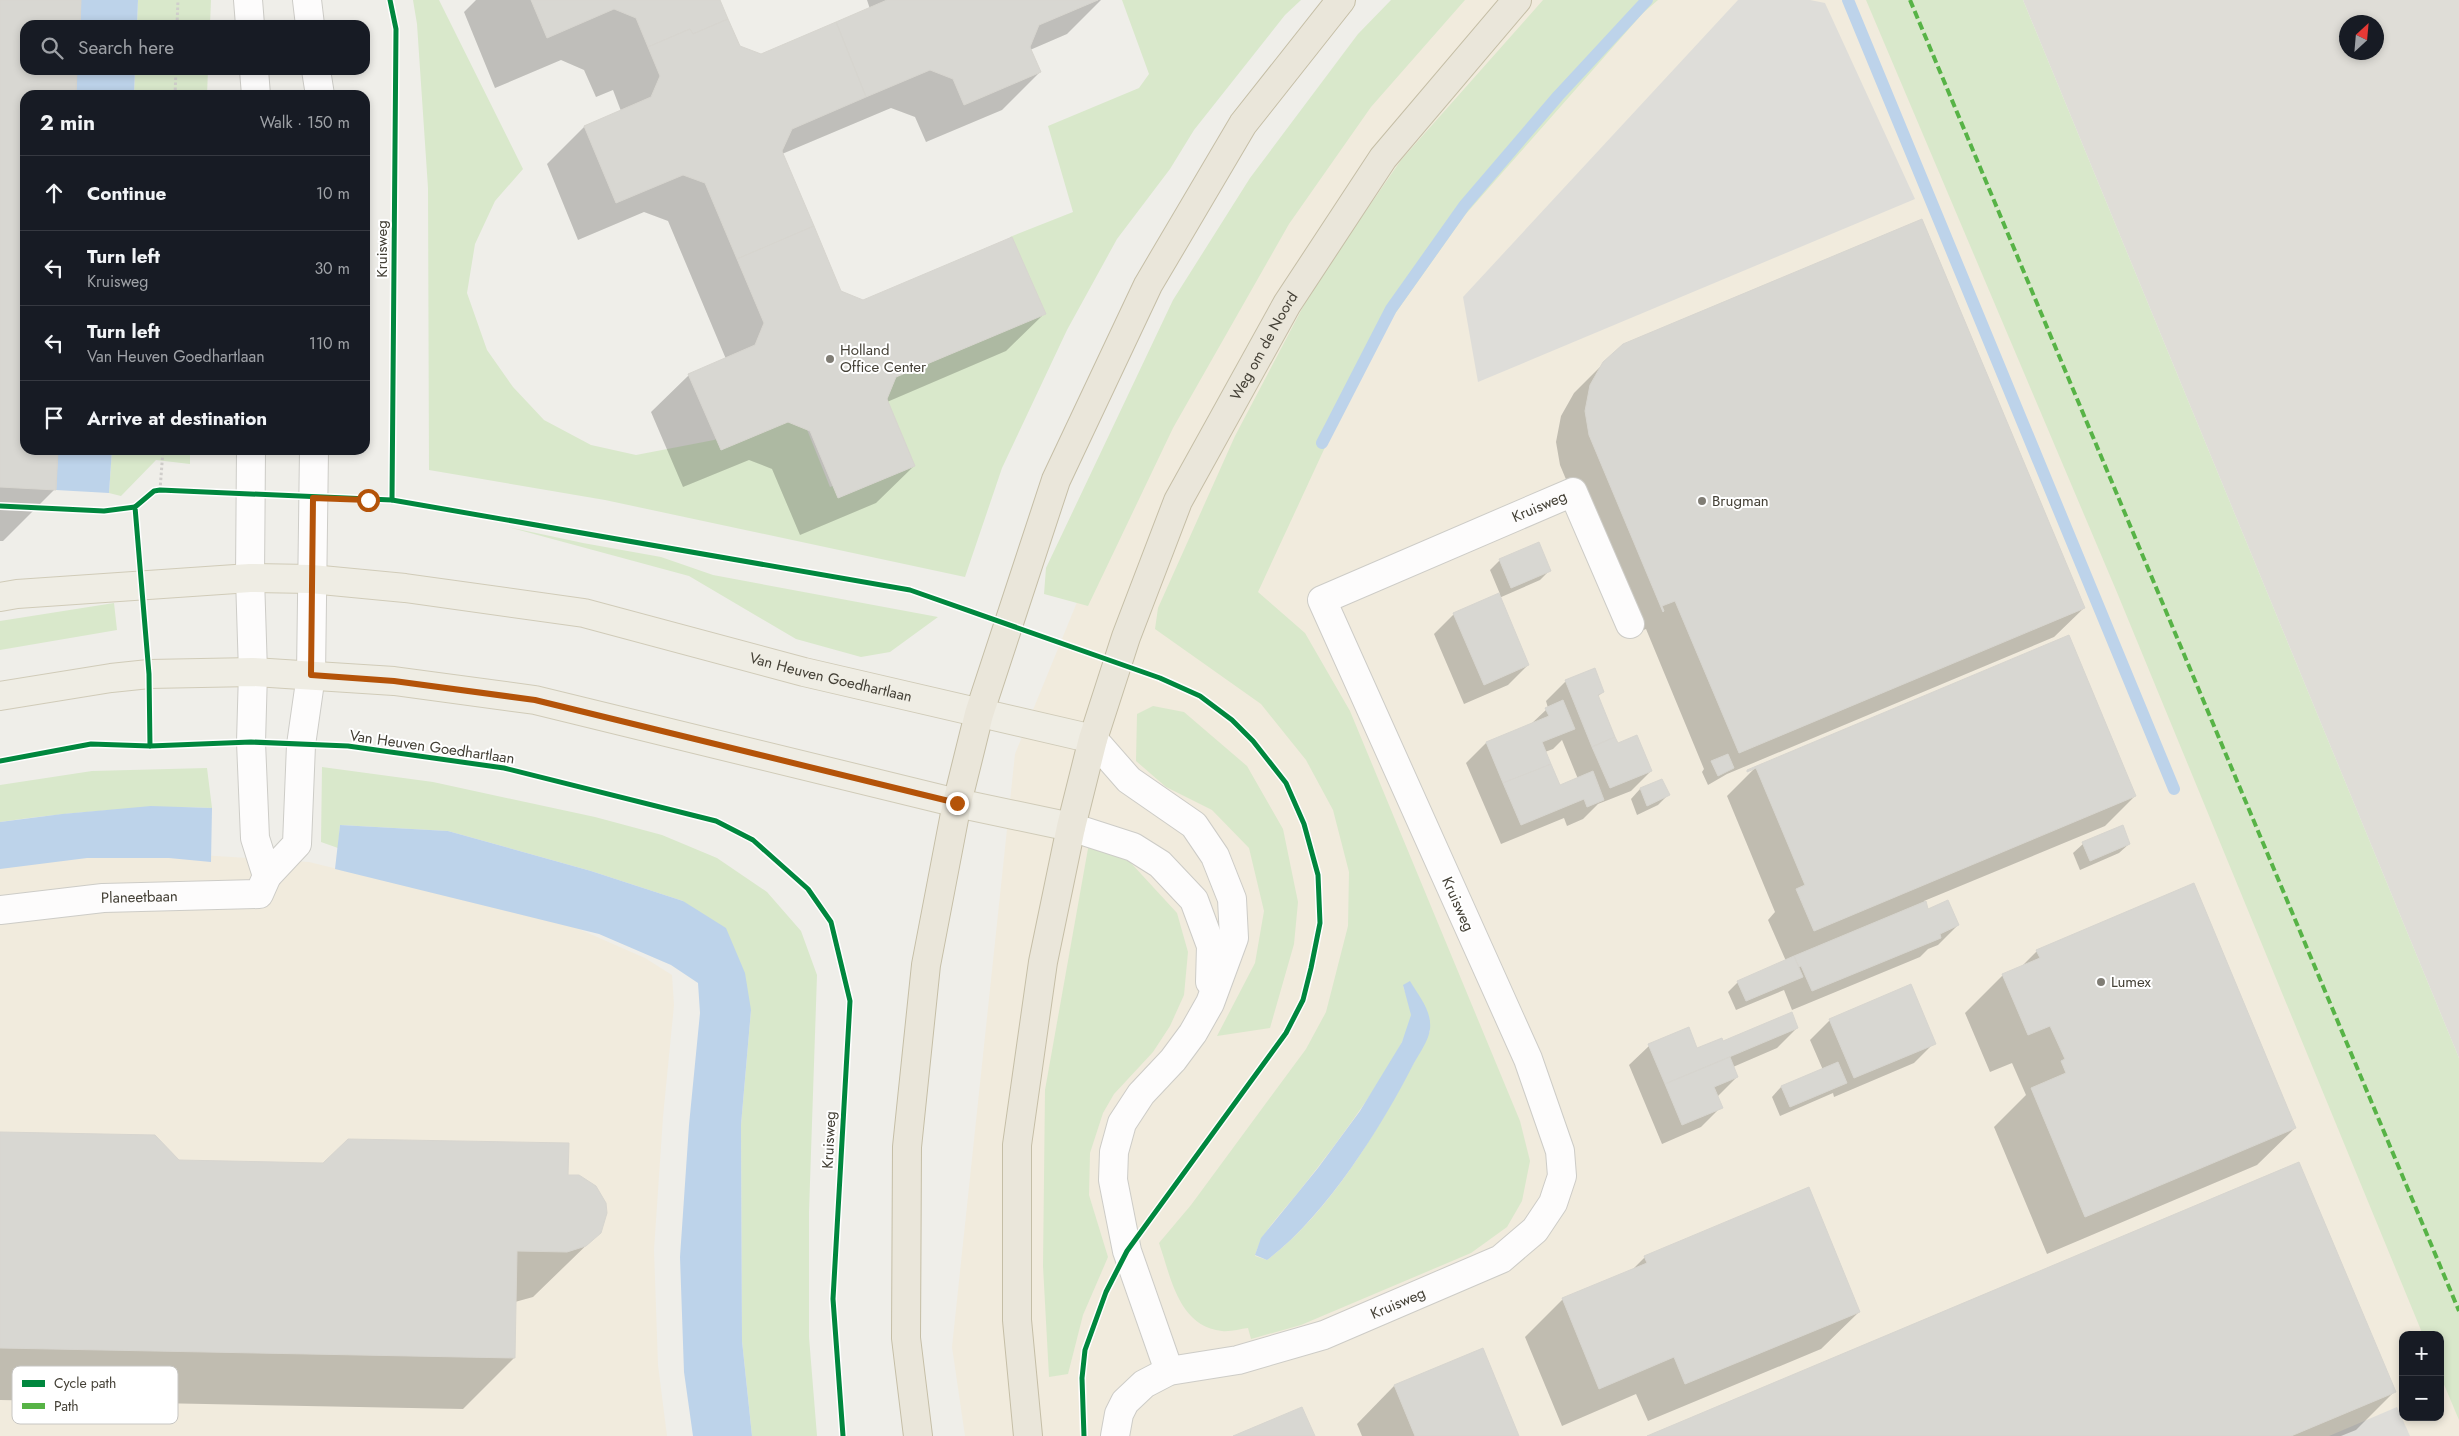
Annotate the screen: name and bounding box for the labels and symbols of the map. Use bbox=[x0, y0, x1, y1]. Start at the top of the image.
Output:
north arrow bbox=[2339, 15, 2384, 60]
street label: Kruisweg bbox=[371, 220, 393, 278]
street label: Weg om de Noord bbox=[1225, 287, 1303, 404]
place label: Holland Office Center bbox=[840, 339, 927, 378]
marker: Holland Office Center bbox=[824, 353, 836, 365]
street label: Kruisweg bbox=[1509, 485, 1570, 528]
route start bbox=[357, 489, 380, 512]
place label: Brugman bbox=[1712, 490, 1769, 512]
marker: Brugman bbox=[1696, 495, 1708, 507]
street label: Van Heuven Goedhartlaan bbox=[747, 647, 914, 708]
street label: Van Heuven Goedhartlaan bbox=[348, 725, 516, 769]
route end bbox=[946, 792, 969, 815]
street label: Kruisweg bbox=[1436, 873, 1480, 935]
street label: Planeetbaan bbox=[101, 885, 178, 909]
place label: Lumex bbox=[2111, 971, 2152, 993]
marker: Lumex bbox=[2095, 976, 2107, 988]
street label: Kruisweg bbox=[817, 1111, 841, 1169]
street label: Kruisweg bbox=[1367, 1282, 1429, 1325]
legend bbox=[12, 1366, 178, 1424]
text: Cycle path bbox=[54, 1373, 116, 1393]
text: Path bbox=[54, 1396, 79, 1416]

